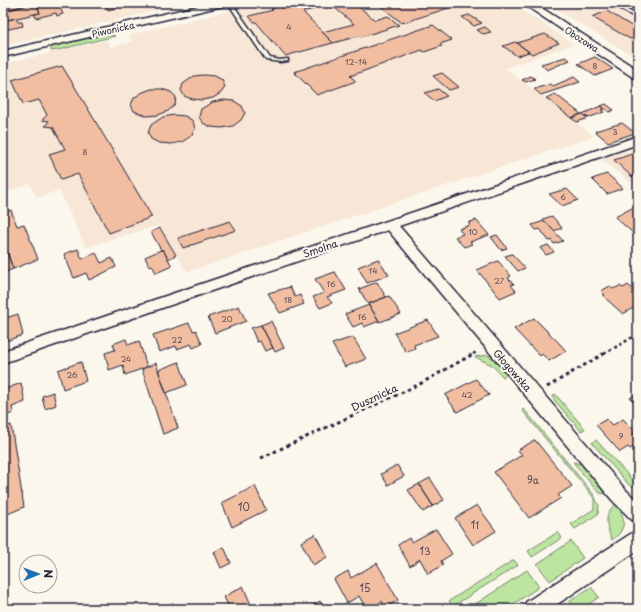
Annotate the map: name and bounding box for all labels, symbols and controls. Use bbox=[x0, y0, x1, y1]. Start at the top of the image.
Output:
street label: Piwonicka bbox=[90, 17, 136, 41]
house number: 4 bbox=[286, 21, 292, 33]
street label: Obozowa bbox=[562, 23, 602, 56]
house number: 12-14 bbox=[345, 56, 367, 68]
house number: 8 bbox=[593, 60, 598, 72]
house number: 3 bbox=[612, 126, 618, 138]
house number: 8 bbox=[83, 146, 88, 158]
house number: 6 bbox=[560, 191, 566, 203]
house number: 10 bbox=[468, 226, 478, 238]
street label: Smolna bbox=[301, 235, 340, 261]
house number: 14 bbox=[369, 265, 377, 277]
house number: 27 bbox=[494, 275, 504, 287]
house number: 16 bbox=[326, 278, 336, 290]
house number: 18 bbox=[284, 294, 292, 306]
house number: 16 bbox=[357, 311, 367, 323]
house number: 20 bbox=[221, 313, 233, 325]
house number: 22 bbox=[172, 334, 182, 346]
street label: Głogowska bbox=[490, 345, 536, 395]
house number: 24 bbox=[121, 353, 131, 365]
house number: 26 bbox=[67, 369, 78, 381]
street label: Dusznicka bbox=[348, 379, 400, 414]
house number: 42 bbox=[462, 389, 473, 401]
house number: 9 bbox=[619, 430, 624, 442]
house number: 9a bbox=[527, 472, 540, 487]
house number: 10 bbox=[238, 499, 250, 514]
house number: 11 bbox=[471, 517, 479, 532]
house number: 13 bbox=[419, 543, 431, 558]
north arrow bbox=[18, 554, 58, 594]
text: N bbox=[40, 569, 57, 579]
house number: 15 bbox=[360, 580, 370, 595]

